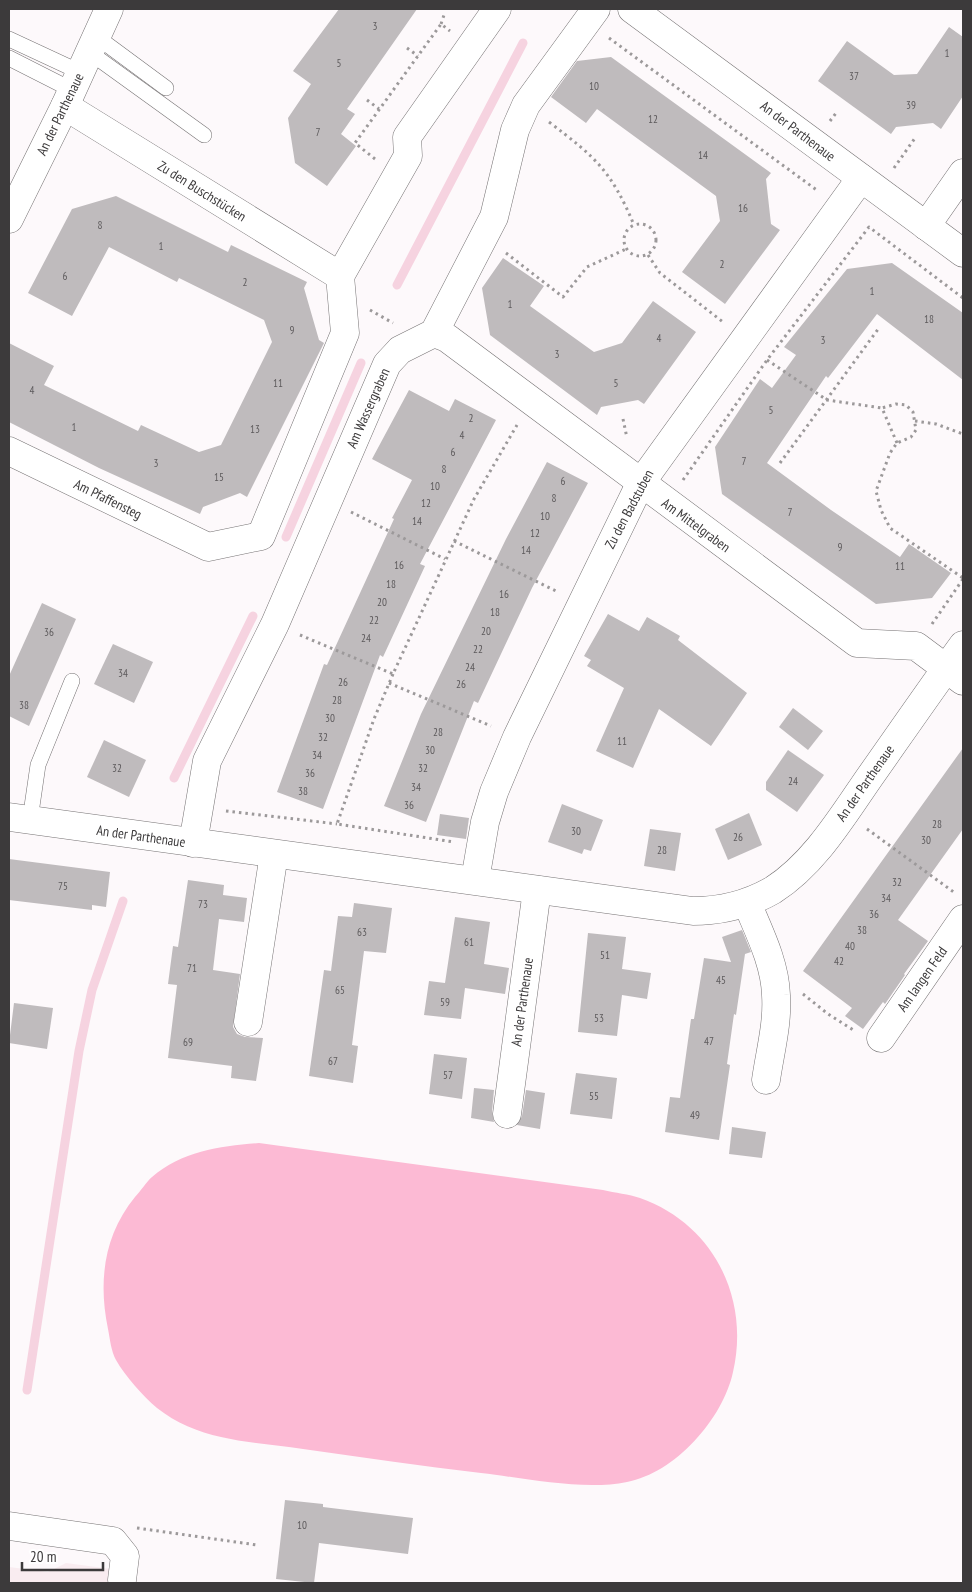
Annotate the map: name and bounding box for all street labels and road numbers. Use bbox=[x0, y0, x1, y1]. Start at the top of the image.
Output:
street label: An der Parthenaue bbox=[32, 70, 88, 158]
street label: An der Parthenaue bbox=[757, 97, 839, 165]
street label: Zu den Buschstücken bbox=[154, 157, 250, 225]
street label: Am Wassergraben bbox=[342, 365, 394, 451]
street label: Zu den Badstuben bbox=[601, 466, 657, 552]
street label: Am Pfaffensteg bbox=[71, 475, 145, 523]
street label: Am Mittelgraben bbox=[658, 494, 734, 556]
street label: An der Parthenaue bbox=[832, 741, 898, 825]
street label: An der Parthenaue bbox=[95, 821, 187, 851]
street label: Am langen Feld bbox=[893, 943, 951, 1015]
street label: An der Parthenaue bbox=[507, 956, 537, 1048]

